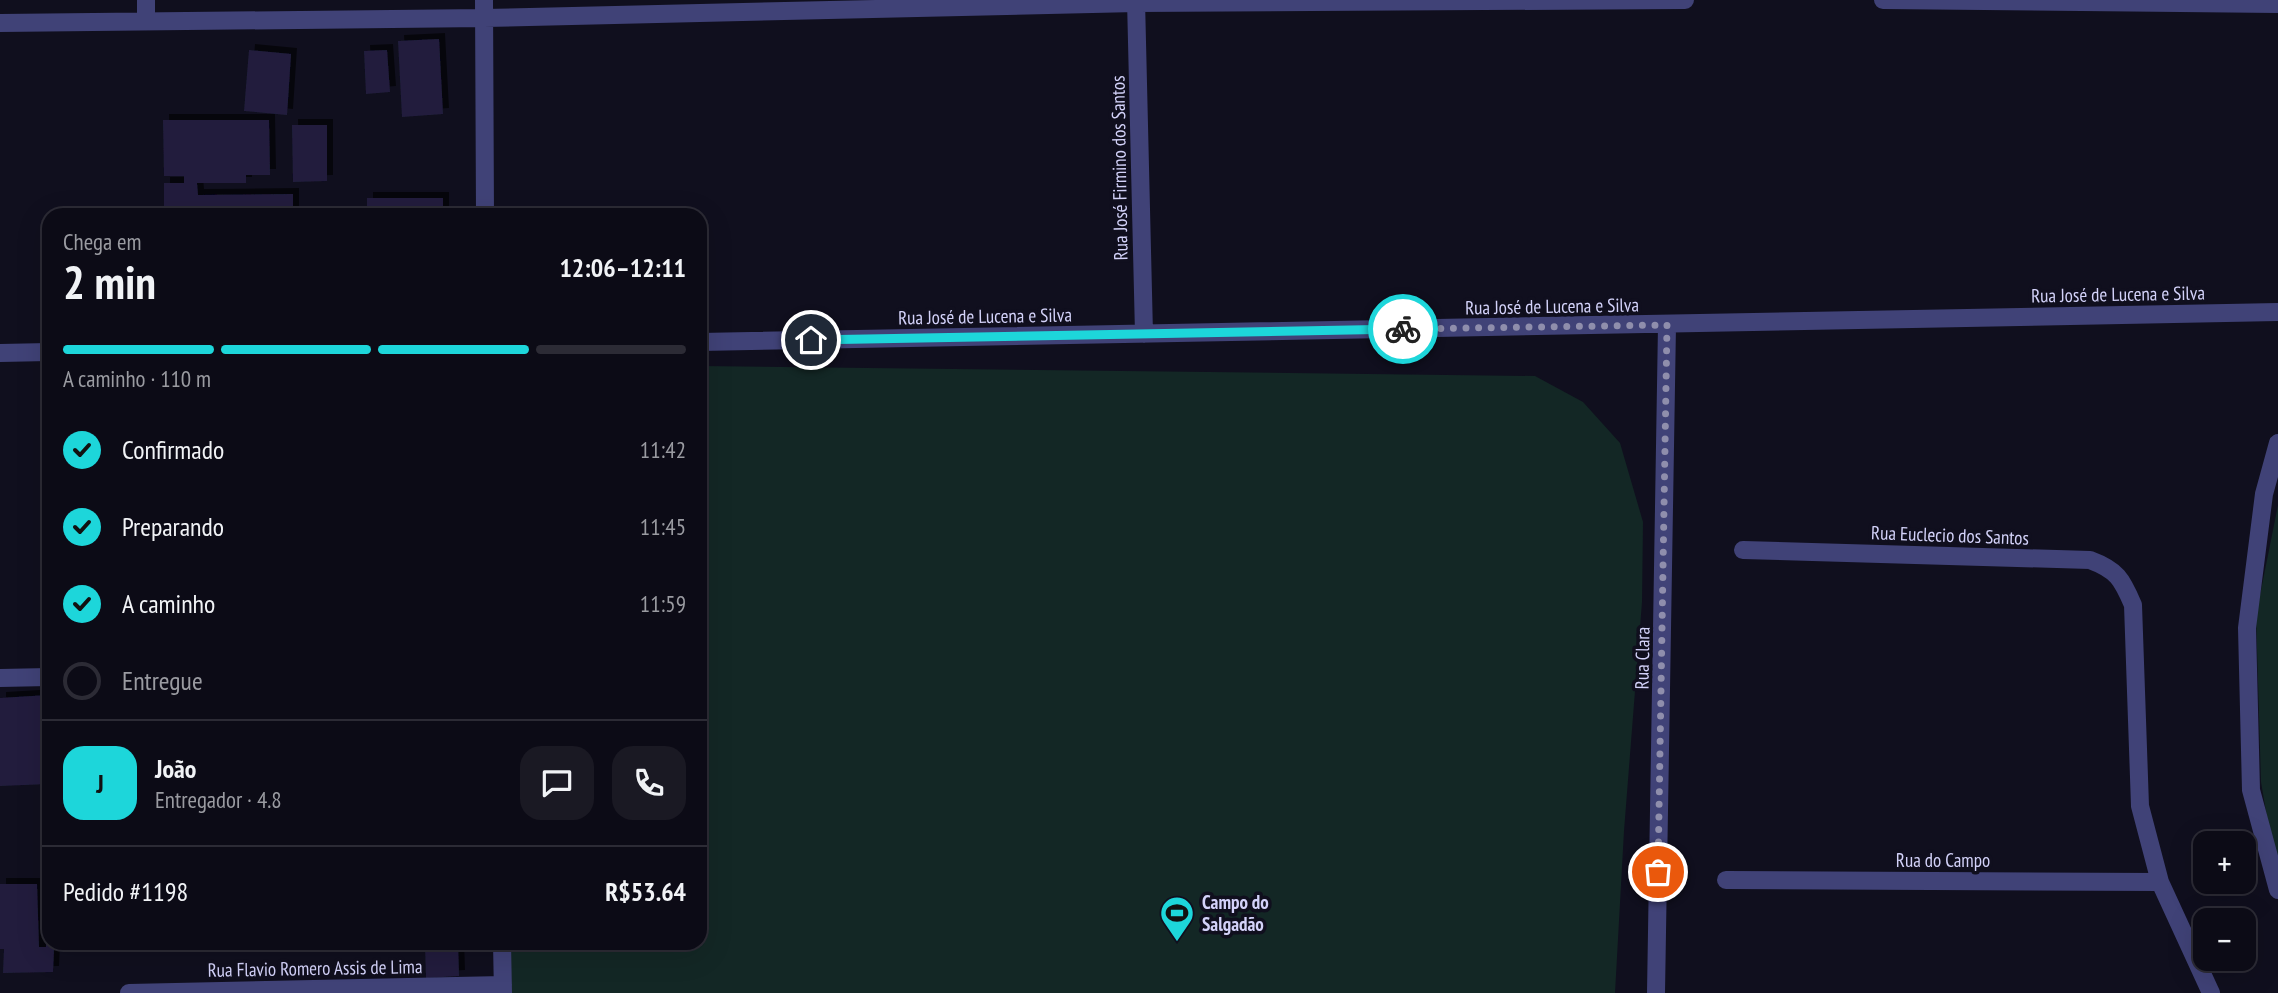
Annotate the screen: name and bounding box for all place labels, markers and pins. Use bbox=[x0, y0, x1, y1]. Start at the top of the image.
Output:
pin bbox=[781, 310, 841, 370]
pin bbox=[1628, 842, 1688, 902]
place label: Campo do Salgadão bbox=[1202, 890, 1269, 936]
sports icon: Campo do Salgadão bbox=[1158, 894, 1196, 943]

